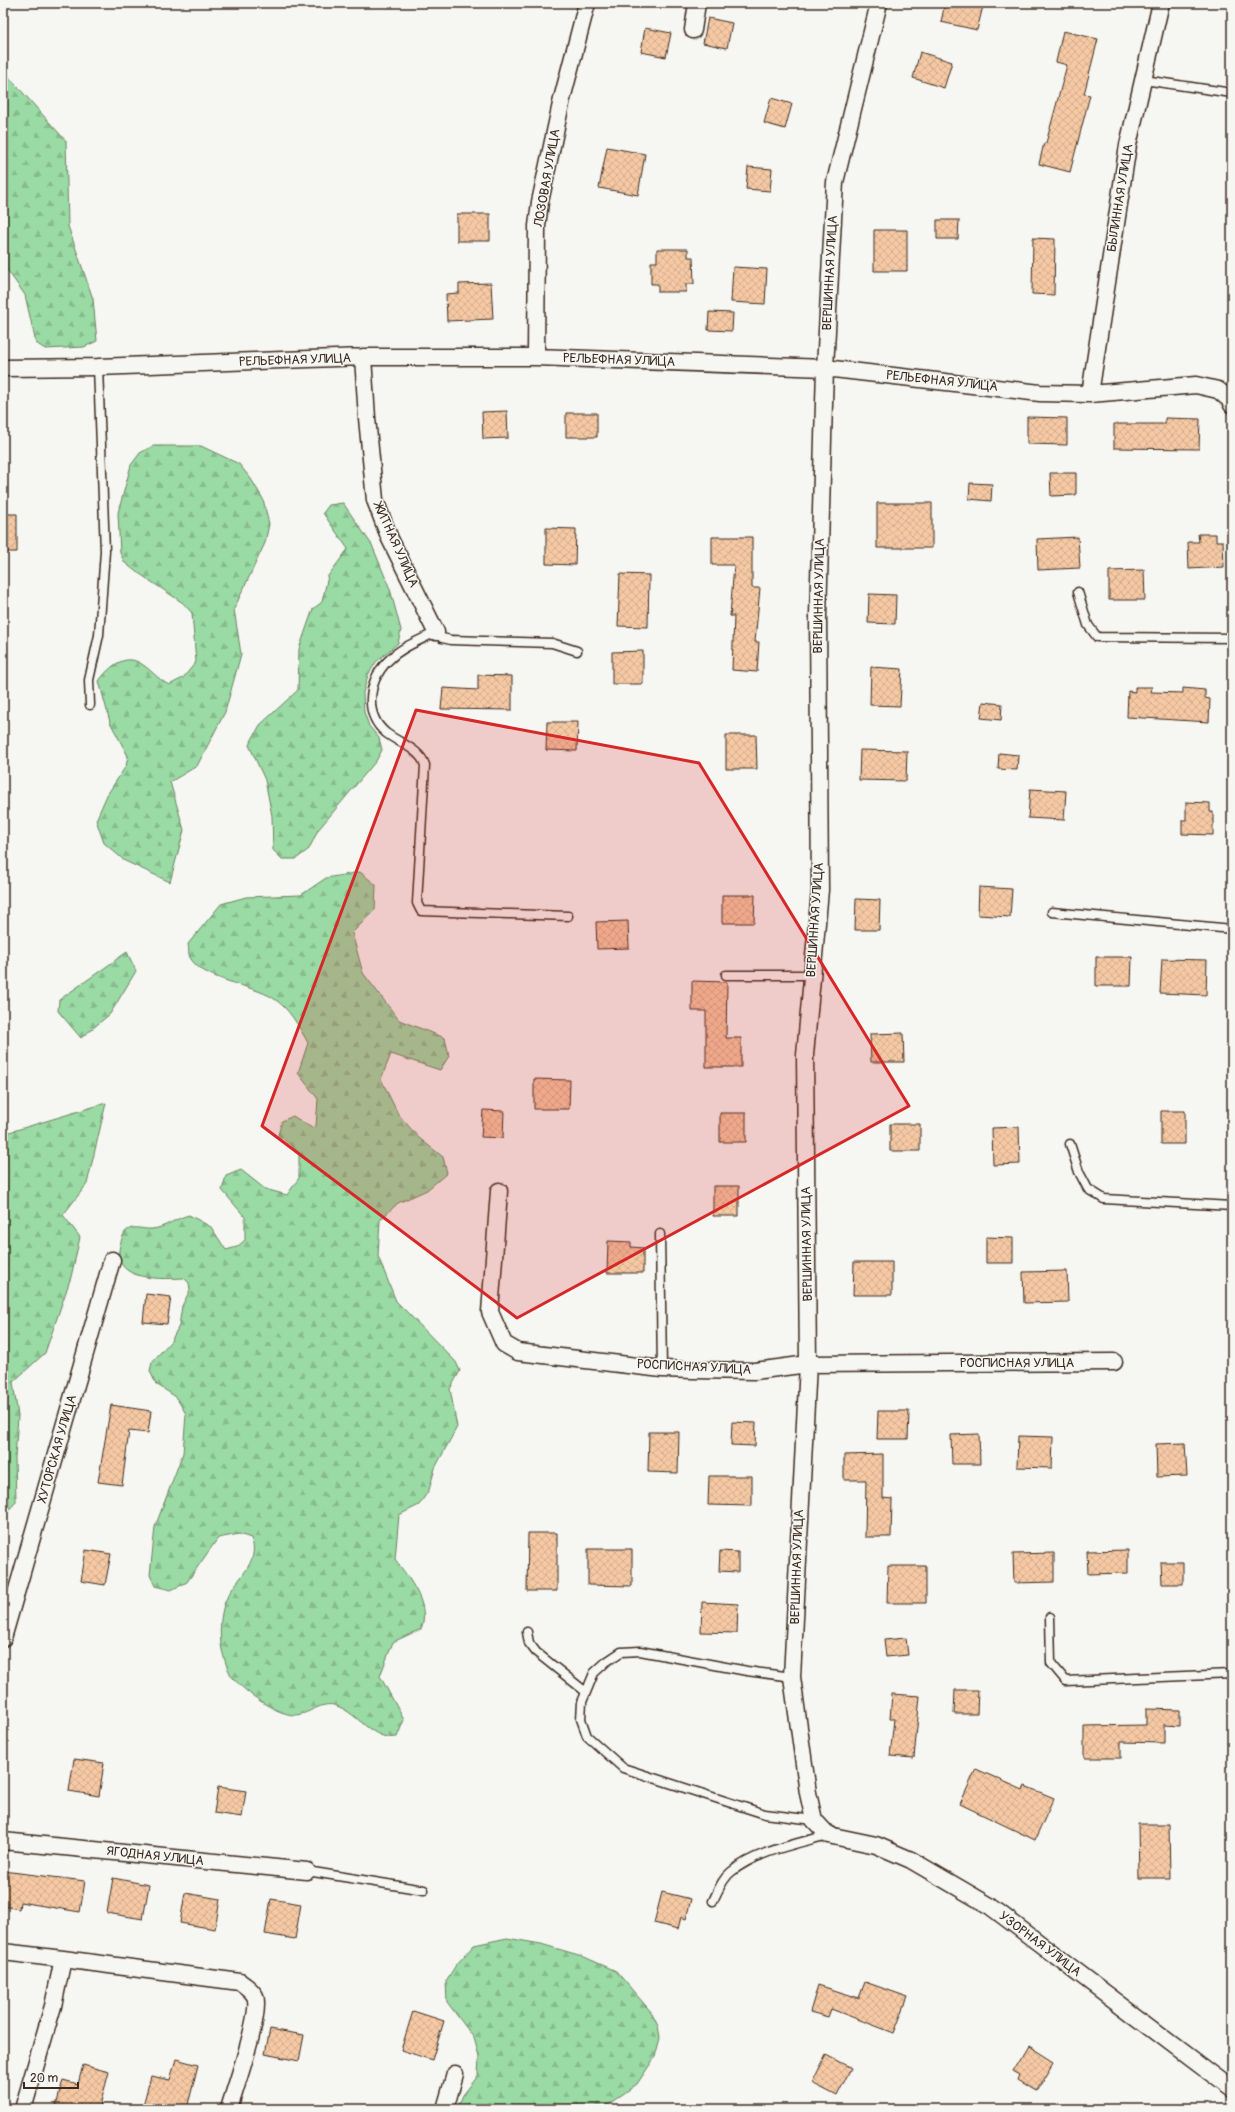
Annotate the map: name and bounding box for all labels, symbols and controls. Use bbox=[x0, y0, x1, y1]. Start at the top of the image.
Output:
street label: ЛОЗОВАЯ УЛИЦА bbox=[530, 127, 564, 229]
street label: БЫЛИННАЯ УЛИЦА bbox=[1104, 142, 1137, 253]
street label: ВЕРШИННАЯ УЛИЦА bbox=[819, 214, 841, 331]
street label: РЕЛЬЕФНАЯ УЛИЦА bbox=[239, 350, 352, 370]
street label: РЕЛЬЕФНАЯ УЛИЦА bbox=[563, 350, 676, 370]
street label: РЕЛЬЕФНАЯ УЛИЦА bbox=[885, 367, 999, 395]
street label: ЖИТНАЯ УЛИЦА bbox=[369, 498, 422, 590]
street label: ВЕРШИННАЯ УЛИЦА bbox=[810, 538, 828, 654]
street label: ВЕРШИННАЯ УЛИЦА bbox=[803, 861, 827, 978]
street label: ВЕРШИННАЯ УЛИЦА bbox=[798, 1186, 816, 1302]
street label: РОСПИСНАЯ УЛИЦА bbox=[960, 1355, 1075, 1371]
street label: РОСПИСНАЯ УЛИЦА bbox=[636, 1356, 752, 1378]
street label: ХУТОРСКАЯ УЛИЦА bbox=[34, 1392, 80, 1505]
street label: ВЕРШИННАЯ УЛИЦА bbox=[787, 1509, 807, 1625]
street label: ЯГОДНАЯ УЛИЦА bbox=[105, 1843, 205, 1869]
street label: УЗОРНАЯ УЛИЦА bbox=[996, 1908, 1085, 1980]
scale bar bbox=[24, 2064, 78, 2090]
text: 20 m bbox=[30, 2071, 59, 2086]

